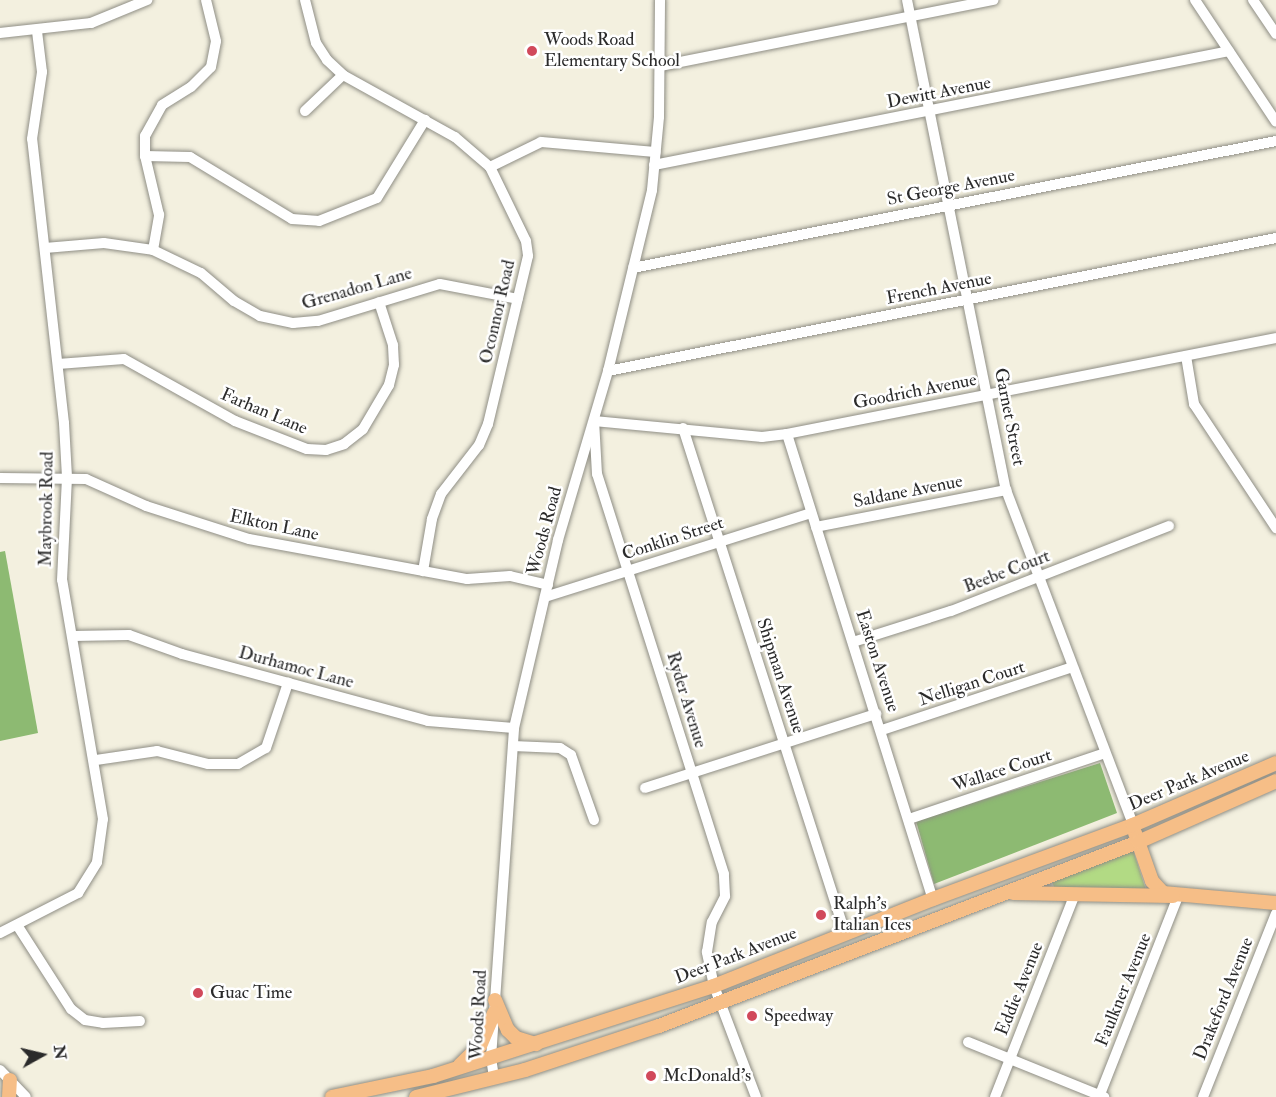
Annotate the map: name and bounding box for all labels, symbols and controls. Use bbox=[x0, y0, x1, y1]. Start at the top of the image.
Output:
place label: Woods Road Elementary School bbox=[544, 30, 680, 72]
marker: Woods Road Elementary School bbox=[525, 44, 539, 58]
street label: Dewitt Avenue bbox=[885, 72, 993, 114]
street label: St George Avenue bbox=[885, 165, 1017, 211]
street label: Oconnor Road bbox=[476, 258, 520, 366]
street label: Grenadon Lane bbox=[299, 263, 415, 315]
street label: French Avenue bbox=[884, 268, 994, 310]
street label: Garnet Street bbox=[989, 366, 1029, 468]
street label: Goodrich Avenue bbox=[851, 369, 979, 415]
street label: Farhan Lane bbox=[217, 384, 311, 440]
street label: Maybrook Road bbox=[35, 451, 59, 567]
street label: Saldane Avenue bbox=[852, 471, 964, 513]
street label: Woods Road bbox=[523, 485, 567, 577]
street label: Elkton Lane bbox=[227, 506, 321, 546]
street label: Conklin Street bbox=[619, 512, 727, 566]
street label: Beebe Court bbox=[961, 546, 1053, 598]
street label: Easton Avenue bbox=[850, 607, 904, 715]
street label: Shipman Avenue bbox=[751, 616, 809, 736]
street label: Durhamoc Lane bbox=[236, 642, 356, 694]
street label: Ryder Avenue bbox=[661, 649, 711, 751]
street label: Nelligan Court bbox=[916, 657, 1028, 711]
street label: Wallace Court bbox=[950, 745, 1054, 797]
street label: Deer Park Avenue bbox=[1125, 746, 1253, 816]
place label: Ralph's Italian Ices bbox=[833, 894, 911, 936]
marker: Ralph's Italian Ices bbox=[814, 908, 828, 922]
street label: Deer Park Avenue bbox=[672, 923, 800, 989]
street label: Faulkner Avenue bbox=[1091, 930, 1157, 1050]
street label: Drakeford Avenue bbox=[1190, 935, 1258, 1063]
street label: Eddie Avenue bbox=[991, 939, 1049, 1039]
street label: Woods Road bbox=[466, 969, 492, 1061]
place label: Guac Time bbox=[210, 982, 292, 1004]
marker: Guac Time bbox=[191, 986, 205, 1000]
place label: Speedway bbox=[764, 1005, 833, 1027]
marker: Speedway bbox=[745, 1009, 759, 1023]
north arrow bbox=[12, 1025, 72, 1085]
text: N bbox=[49, 1044, 71, 1061]
place label: McDonald's bbox=[663, 1065, 751, 1087]
marker: McDonald's bbox=[644, 1069, 658, 1083]

